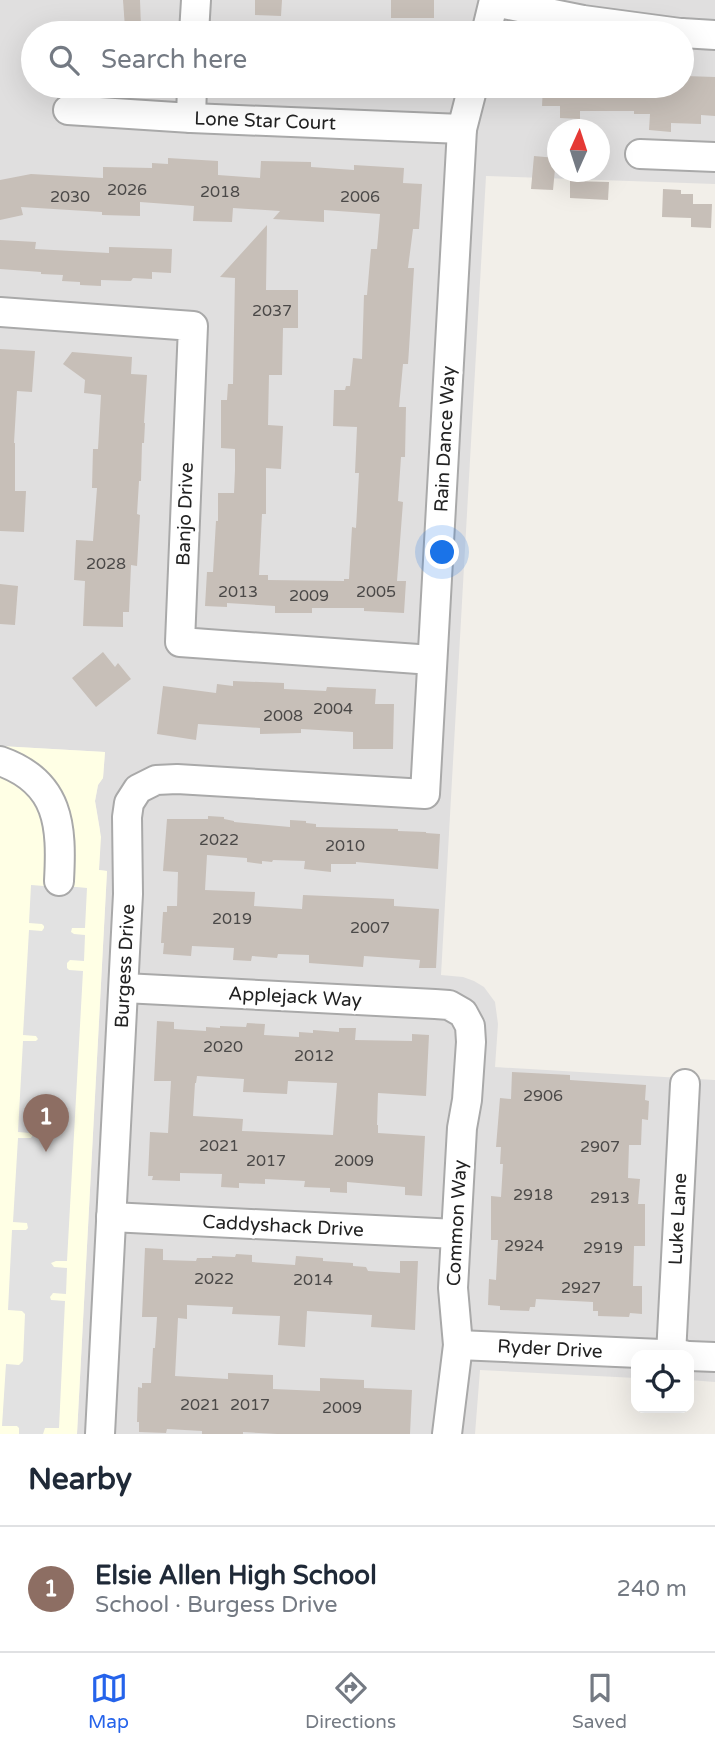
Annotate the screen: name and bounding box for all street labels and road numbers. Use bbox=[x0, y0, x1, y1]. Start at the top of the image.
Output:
street label: Lone Star Court bbox=[194, 108, 336, 134]
street label: Rain Dance Way bbox=[430, 365, 460, 513]
street label: Banjo Drive bbox=[172, 462, 198, 566]
street label: Burgess Drive bbox=[111, 903, 139, 1029]
street label: Applejack Way bbox=[228, 983, 362, 1011]
street label: Common Way bbox=[443, 1159, 471, 1287]
street label: Luke Lane bbox=[665, 1172, 691, 1266]
street label: Caddyshack Drive bbox=[202, 1211, 364, 1241]
street label: Ryder Drive bbox=[497, 1335, 603, 1363]

